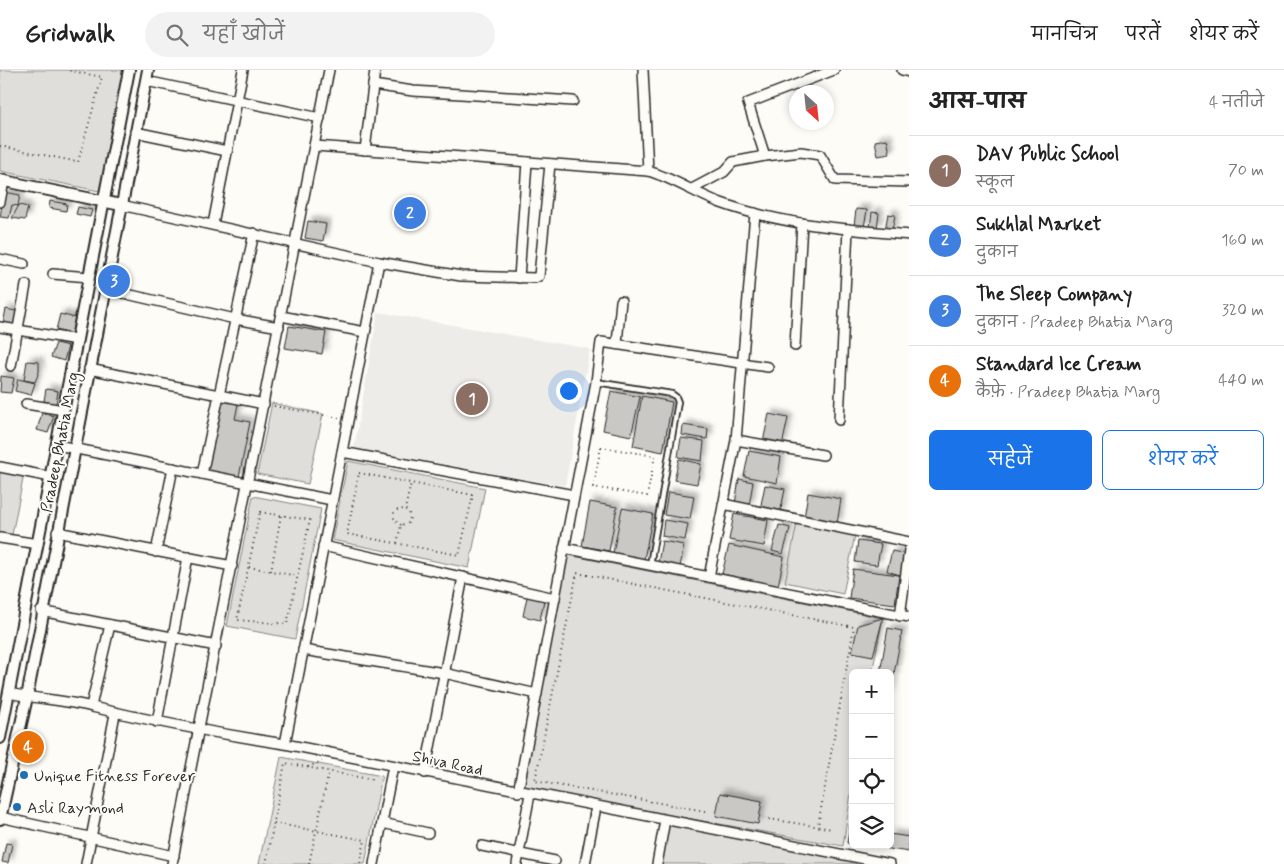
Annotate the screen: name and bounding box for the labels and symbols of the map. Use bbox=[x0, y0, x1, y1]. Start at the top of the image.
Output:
north arrow bbox=[789, 85, 834, 130]
pin: 2 bbox=[394, 194, 426, 232]
pin: 3 bbox=[98, 262, 130, 300]
street label: Pradeep Bhatia Marg bbox=[37, 370, 85, 515]
your location bbox=[556, 378, 582, 404]
pin: 1 bbox=[456, 380, 488, 418]
pin: 4 bbox=[12, 728, 44, 766]
street label: Shiva Road bbox=[411, 746, 485, 781]
place label: Unique Fitness Forever bbox=[34, 766, 195, 787]
marker: Unique Fitness Forever bbox=[18, 769, 30, 781]
place label: Asli Raymond bbox=[27, 798, 124, 819]
marker: Asli Raymond bbox=[11, 801, 23, 813]

